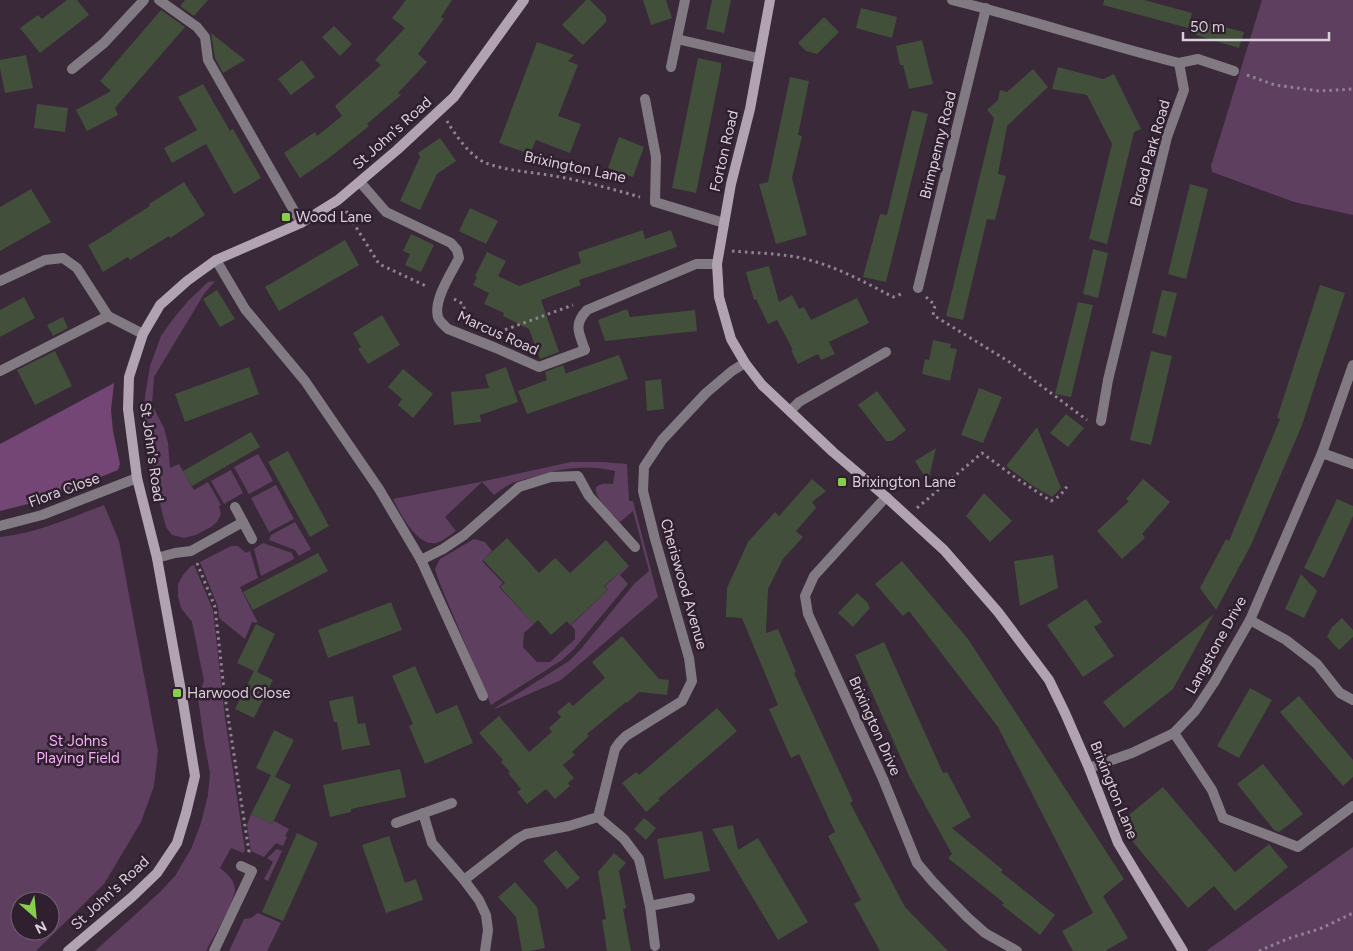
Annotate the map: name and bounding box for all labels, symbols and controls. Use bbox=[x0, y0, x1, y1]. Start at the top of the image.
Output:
scale bar bbox=[1183, 10, 1329, 42]
text: 50 m bbox=[1190, 18, 1225, 36]
street label: Brimpenny Road bbox=[916, 89, 960, 201]
street label: St John's Road bbox=[349, 93, 435, 173]
street label: Broad Park Road bbox=[1126, 98, 1174, 208]
street label: Forton Road bbox=[706, 109, 742, 193]
street label: Brixington Lane bbox=[522, 147, 628, 187]
place label: Wood Lane bbox=[296, 208, 372, 226]
marker: Wood Lane bbox=[280, 211, 292, 223]
street label: Marcus Road bbox=[455, 307, 541, 359]
street label: St John's Road bbox=[136, 401, 168, 503]
street label: Flora Close bbox=[26, 469, 102, 511]
place label: Brixington Lane bbox=[852, 473, 956, 491]
marker: Brixington Lane bbox=[836, 476, 848, 488]
street label: Cheriswood Avenue bbox=[657, 517, 711, 651]
street label: Langstone Drive bbox=[1182, 593, 1250, 697]
street label: Brixington Drive bbox=[845, 674, 905, 778]
place label: Harwood Close bbox=[187, 684, 290, 702]
marker: Harwood Close bbox=[171, 687, 183, 699]
park label: St Johns Playing Field bbox=[36, 732, 120, 767]
street label: Brixington Lane bbox=[1086, 738, 1142, 842]
street label: St John's Road bbox=[67, 852, 153, 934]
north arrow bbox=[10, 891, 60, 941]
text: N bbox=[32, 917, 49, 937]

